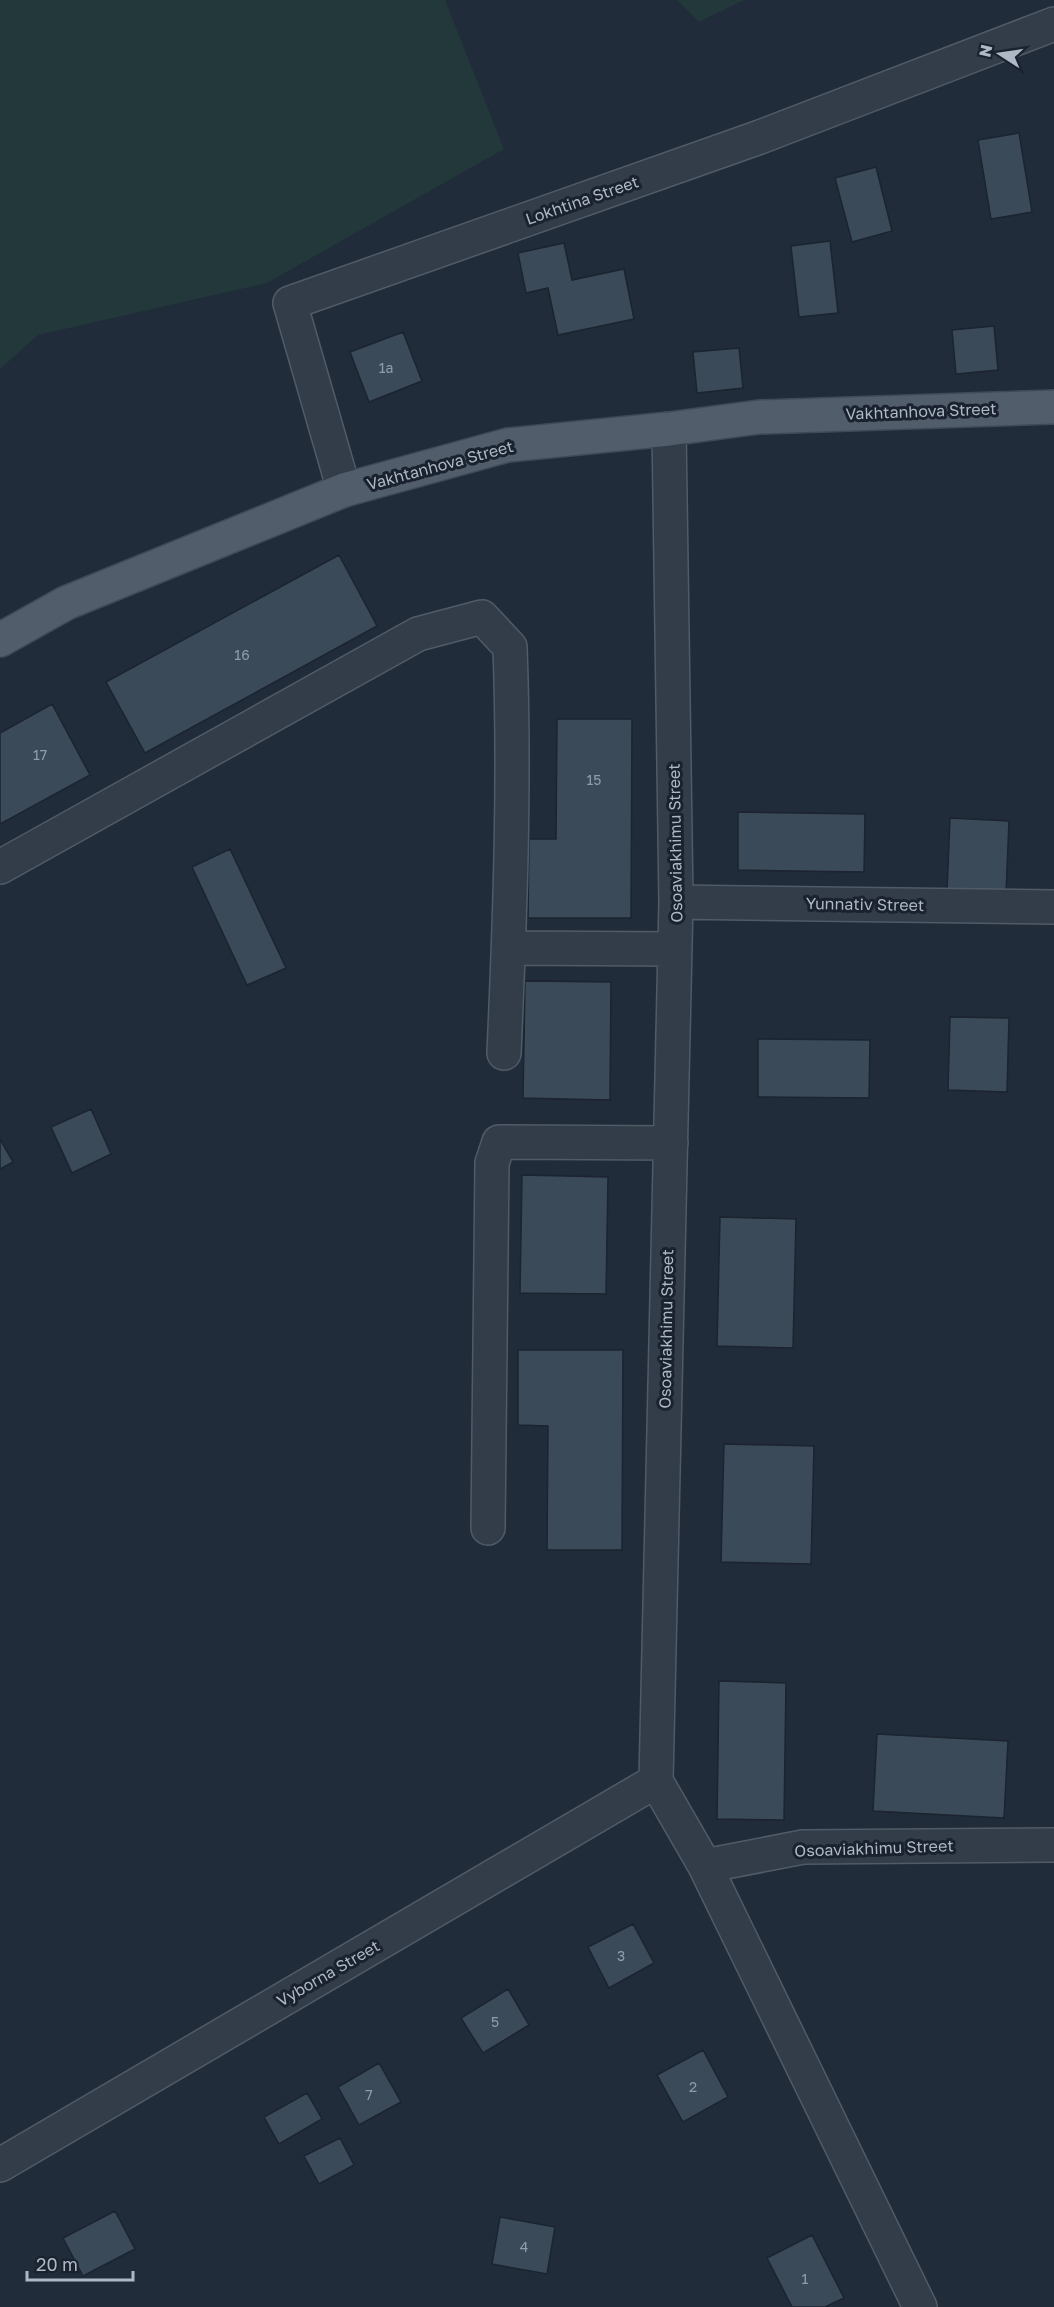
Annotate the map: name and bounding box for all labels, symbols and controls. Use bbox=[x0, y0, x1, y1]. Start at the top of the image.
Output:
north arrow bbox=[970, 24, 1030, 84]
text: N bbox=[974, 43, 996, 59]
street label: Lokhtina Street bbox=[523, 171, 641, 229]
house number: 1а bbox=[379, 359, 393, 376]
street label: Vakhtanhova Street bbox=[845, 398, 997, 424]
street label: Vakhtanhova Street bbox=[365, 436, 515, 494]
house number: 16 bbox=[234, 646, 250, 663]
house number: 17 bbox=[33, 746, 47, 763]
street label: Osoaviakhimu Street bbox=[664, 763, 686, 923]
house number: 15 bbox=[587, 771, 601, 788]
street label: Yunnativ Street bbox=[806, 893, 924, 915]
street label: Osoaviakhimu Street bbox=[655, 1249, 677, 1409]
street label: Osoaviakhimu Street bbox=[794, 1835, 954, 1861]
street label: Vyborna Street bbox=[273, 1935, 383, 2011]
house number: 3 bbox=[617, 1947, 625, 1964]
house number: 5 bbox=[491, 2013, 499, 2030]
house number: 2 bbox=[689, 2078, 697, 2095]
house number: 7 bbox=[365, 2086, 373, 2103]
house number: 4 bbox=[520, 2238, 528, 2255]
scale bar bbox=[27, 2244, 134, 2282]
text: 20 m bbox=[36, 2253, 78, 2275]
house number: 1 bbox=[802, 2270, 809, 2287]

